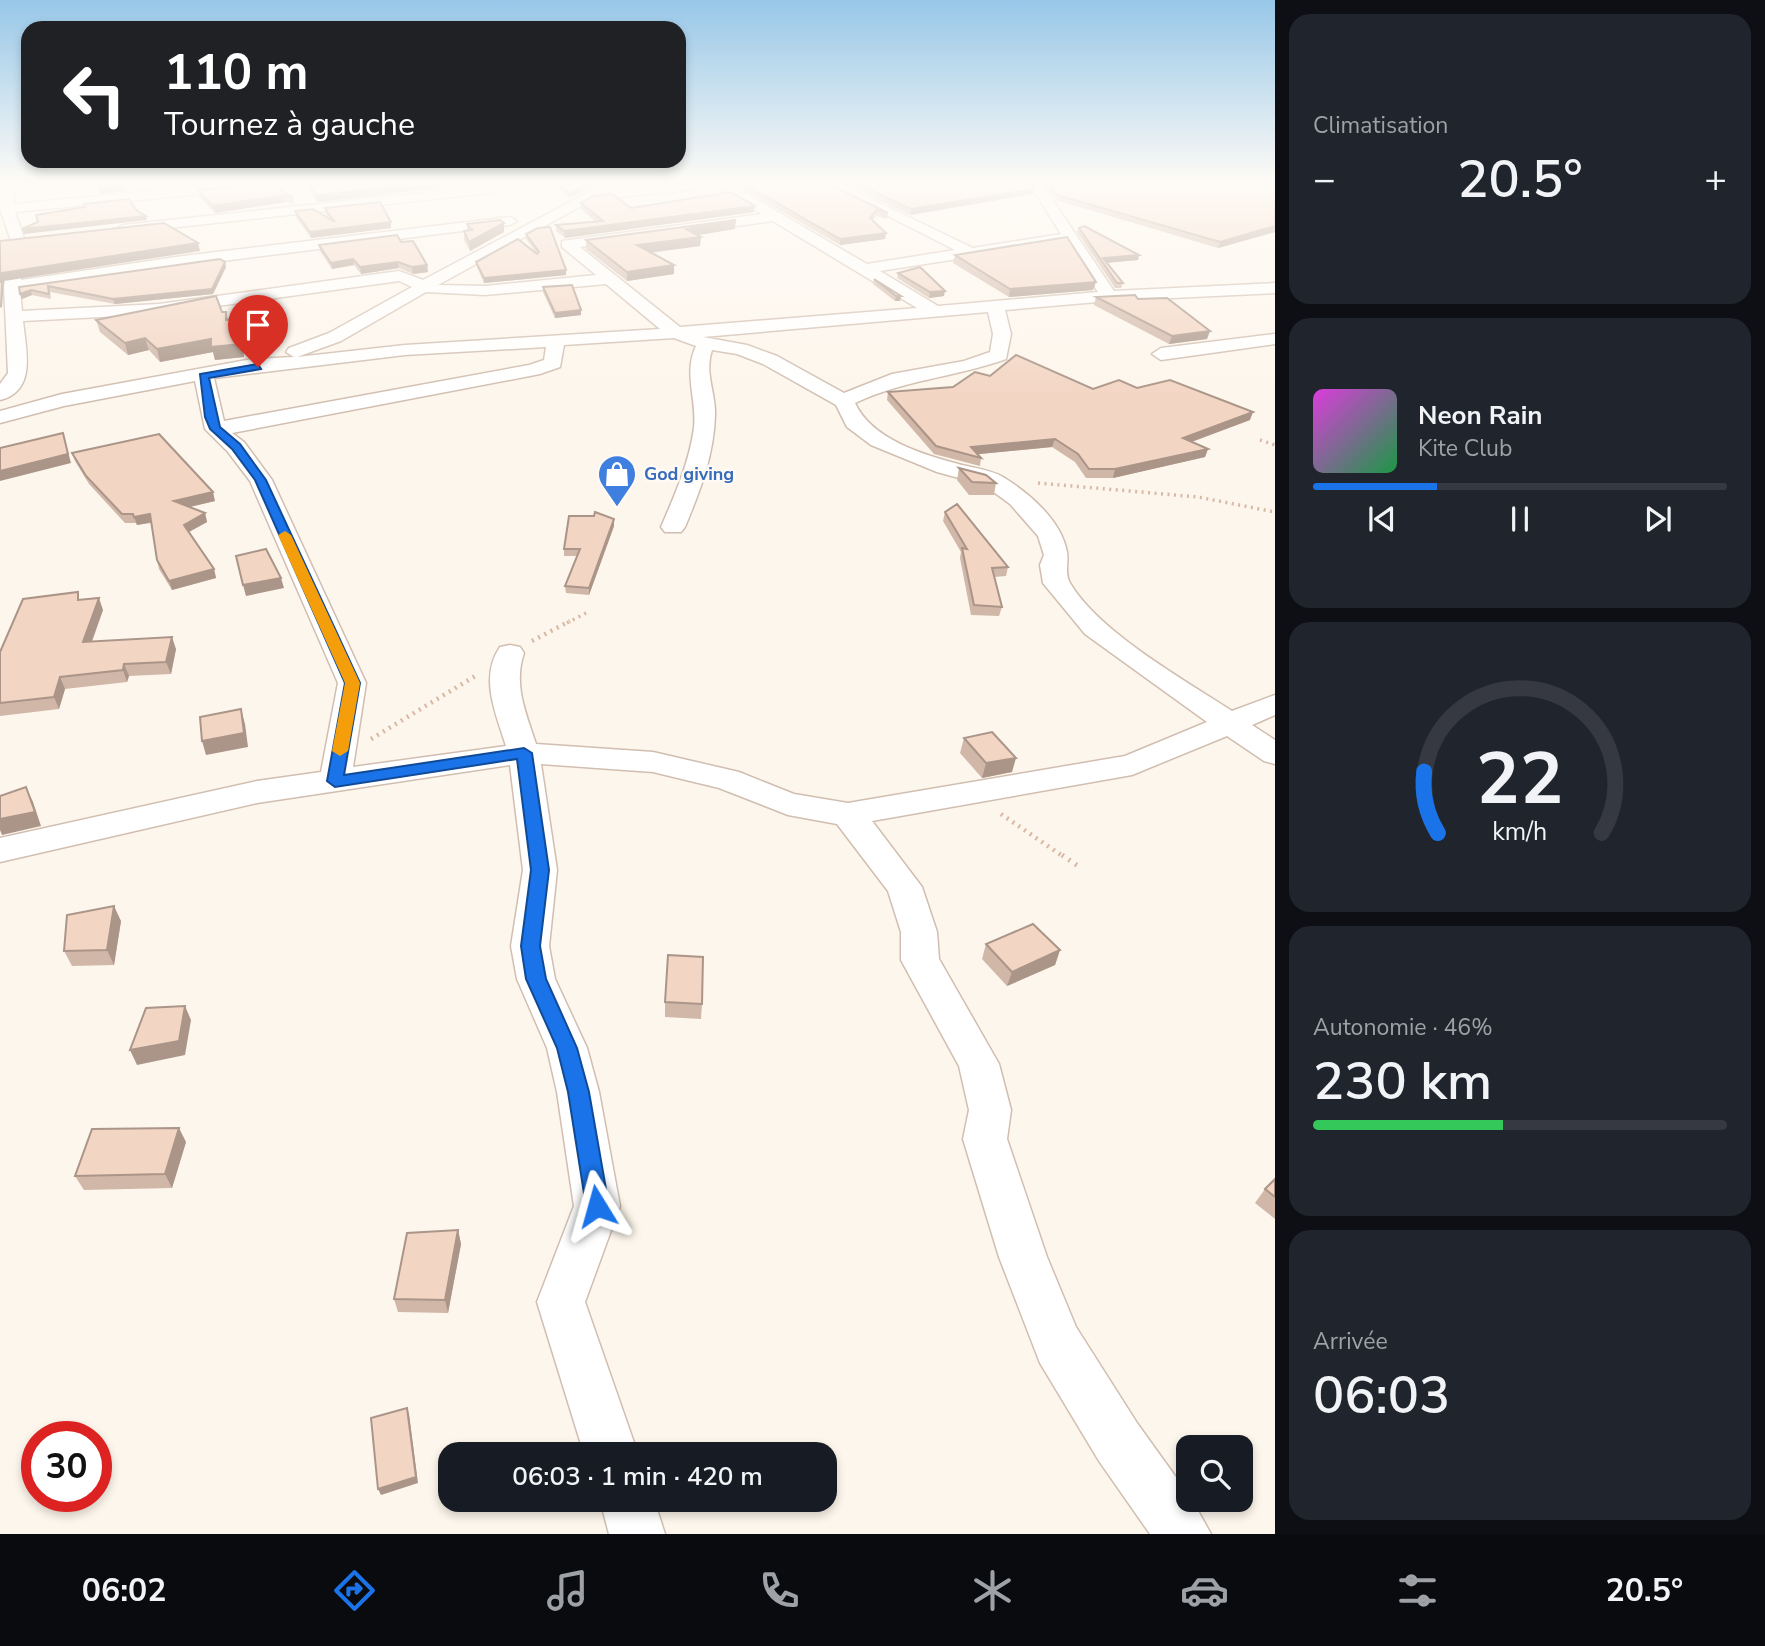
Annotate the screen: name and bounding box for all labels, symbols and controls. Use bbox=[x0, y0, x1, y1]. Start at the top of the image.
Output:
text: 110 m bbox=[164, 39, 308, 106]
icon: left bbox=[49, 49, 140, 140]
text: Tournez à gauche bbox=[164, 103, 415, 146]
text: Climatisation bbox=[1313, 110, 1448, 141]
text: 20.5° bbox=[1457, 144, 1583, 215]
text: − bbox=[1313, 154, 1336, 205]
text: + bbox=[1704, 154, 1727, 205]
pin bbox=[228, 295, 288, 367]
icon: arrive bbox=[239, 306, 277, 344]
text: Neon Rain bbox=[1418, 398, 1543, 433]
text: Kite Club bbox=[1418, 433, 1512, 464]
shop icon: God giving bbox=[596, 453, 638, 508]
place label: God giving bbox=[644, 462, 734, 486]
icon: previous bbox=[1363, 500, 1401, 538]
icon: pause bbox=[1501, 500, 1539, 538]
icon: next bbox=[1639, 500, 1677, 538]
text: 22 bbox=[1476, 729, 1564, 829]
text: km/h bbox=[1492, 815, 1548, 849]
text: Autonomie · 46% bbox=[1313, 1012, 1493, 1043]
text: 230 km bbox=[1313, 1046, 1492, 1117]
position arrow bbox=[560, 1169, 634, 1243]
text: Arrivée bbox=[1313, 1326, 1388, 1357]
text: 06:03 bbox=[1313, 1360, 1450, 1431]
speed limit sign: 30 bbox=[21, 1421, 112, 1512]
map controls bbox=[1176, 1435, 1253, 1512]
button: search bbox=[1176, 1435, 1253, 1512]
text: 06:03 · 1 min · 420 m bbox=[512, 1459, 763, 1494]
icon: directions bbox=[330, 1566, 379, 1615]
icon: music bbox=[543, 1566, 592, 1615]
icon: phone bbox=[755, 1566, 804, 1615]
icon: climate bbox=[968, 1566, 1017, 1615]
icon: car bbox=[1180, 1566, 1229, 1615]
icon: filters bbox=[1393, 1566, 1442, 1615]
text: 06:02 bbox=[82, 1569, 167, 1612]
text: 20.5° bbox=[1605, 1569, 1683, 1612]

